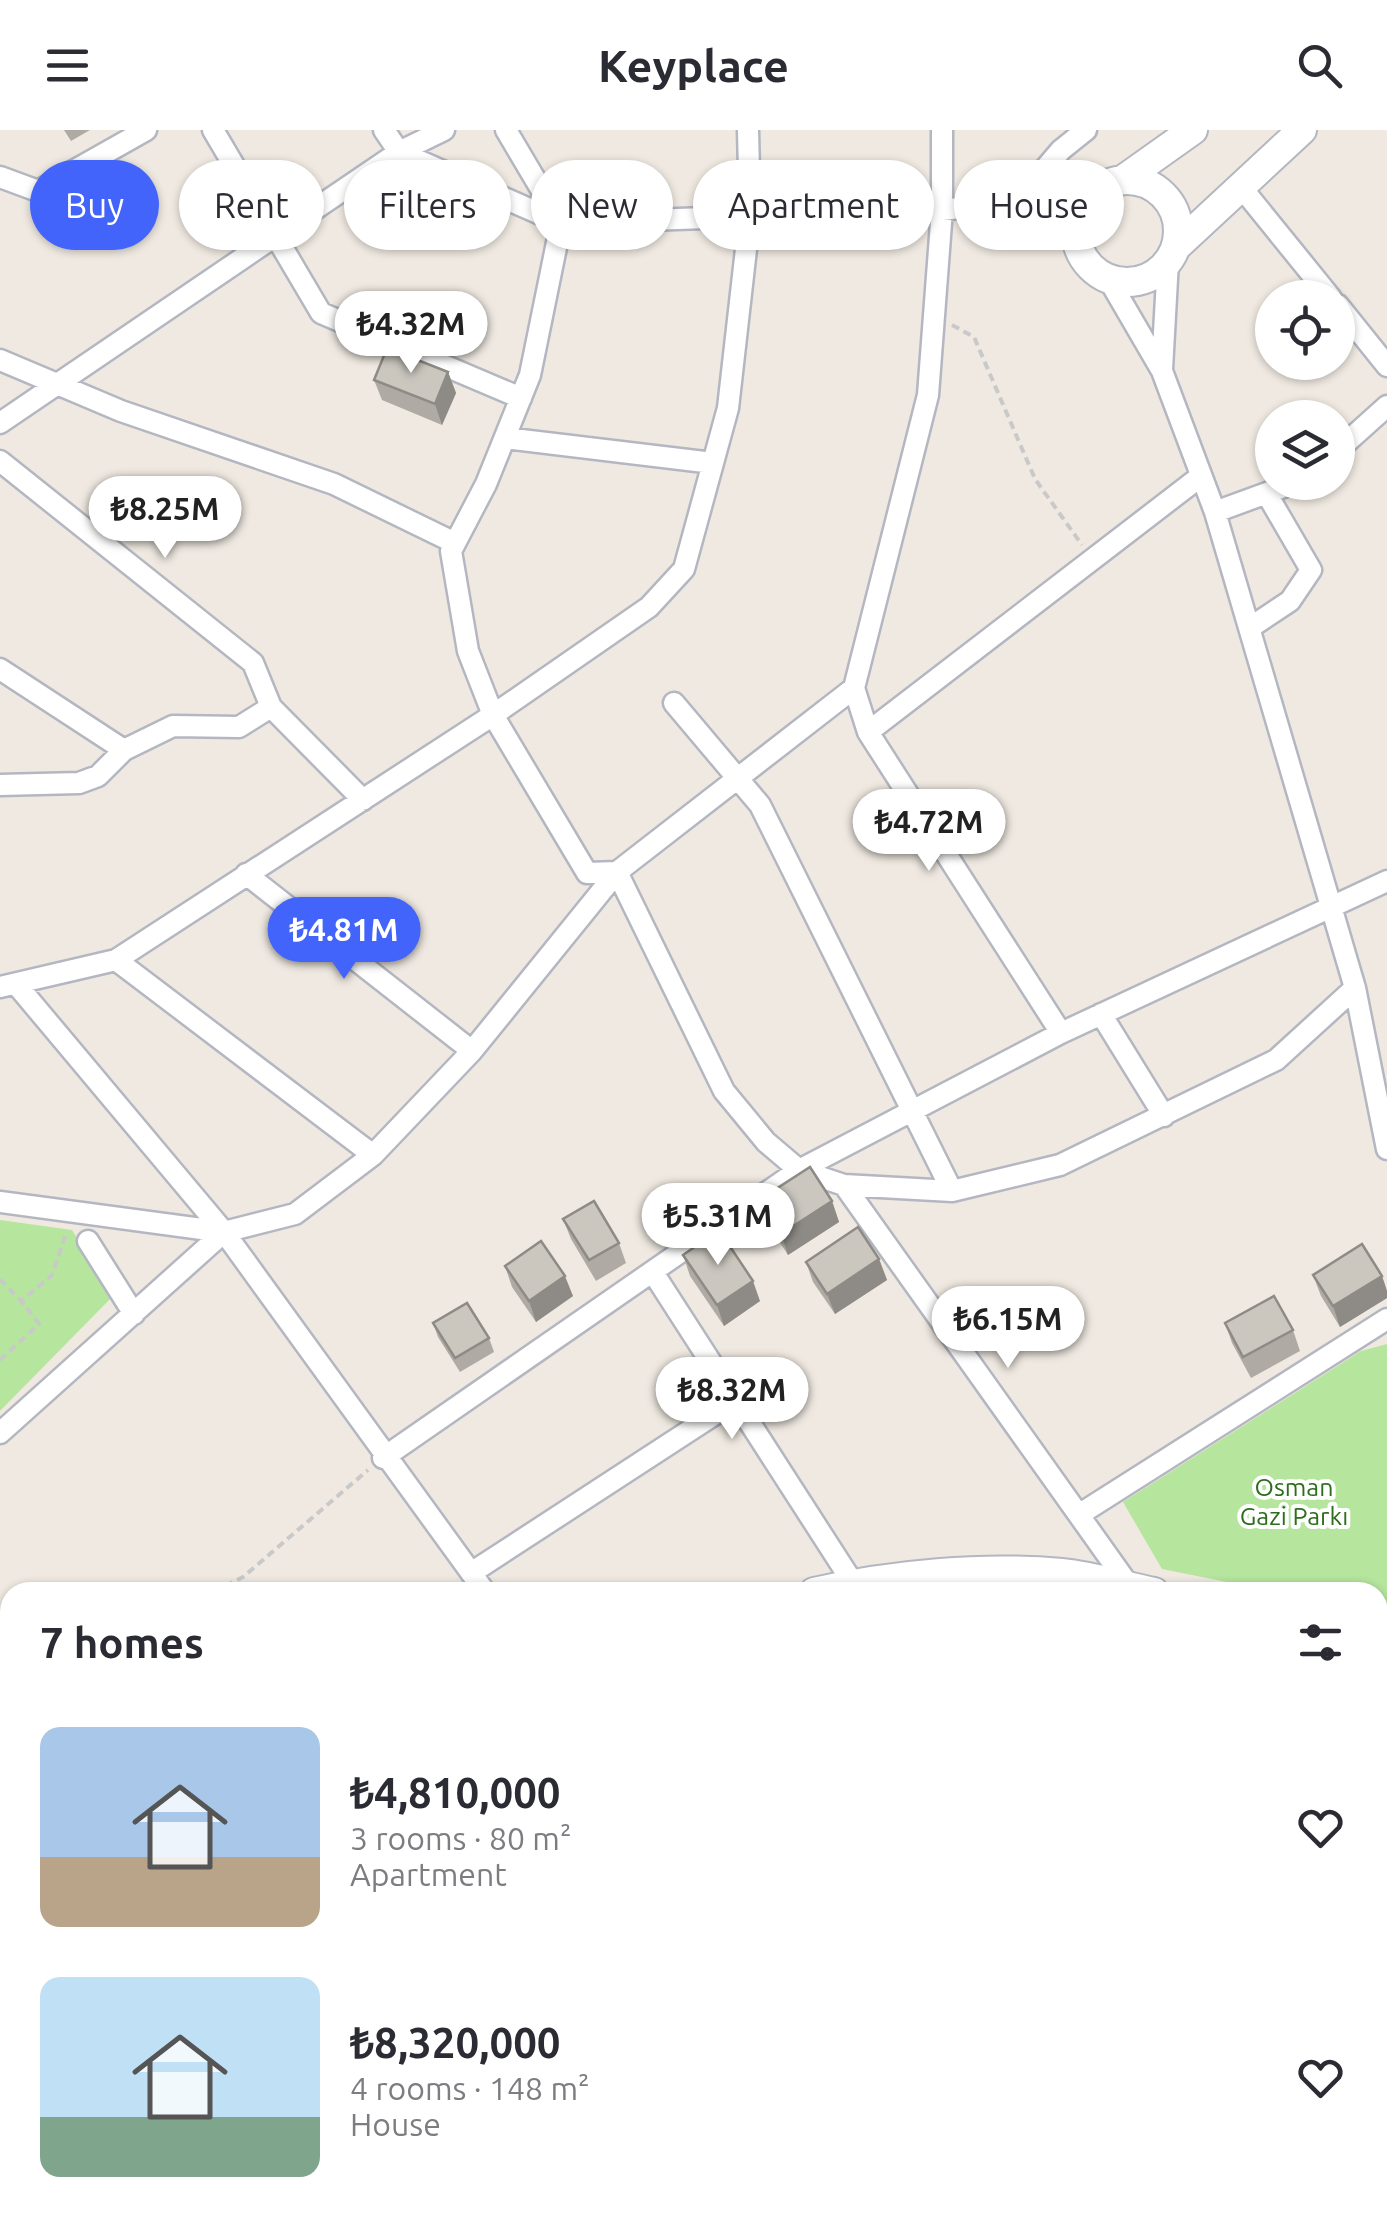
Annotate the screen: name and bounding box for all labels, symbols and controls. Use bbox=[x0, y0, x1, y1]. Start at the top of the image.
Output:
icon: menu bbox=[40, 38, 95, 93]
icon: search bbox=[1292, 38, 1347, 93]
text: Keyplace bbox=[598, 40, 789, 91]
chip: Buy bbox=[30, 160, 159, 250]
chip: Rent bbox=[179, 160, 324, 250]
chip: Filters bbox=[344, 160, 511, 250]
chip: New bbox=[531, 160, 673, 250]
chip: Apartment bbox=[693, 160, 934, 250]
chip: House bbox=[954, 160, 1124, 250]
map controls bbox=[1255, 280, 1355, 500]
button: locate bbox=[1255, 280, 1355, 380]
pin: ₺4.32M bbox=[330, 291, 492, 376]
text: ₺4.32M bbox=[357, 305, 465, 341]
button: layers bbox=[1255, 400, 1355, 500]
pin: ₺8.25M bbox=[84, 476, 246, 561]
text: ₺8.25M bbox=[111, 490, 219, 526]
pin: ₺4.72M bbox=[848, 789, 1010, 874]
text: ₺4.72M bbox=[875, 803, 983, 839]
pin: ₺4.81M bbox=[263, 897, 425, 982]
text: ₺4.81M bbox=[290, 911, 398, 947]
pin: ₺5.31M bbox=[637, 1183, 799, 1268]
text: ₺5.31M bbox=[664, 1197, 772, 1233]
pin: ₺6.15M bbox=[927, 1286, 1089, 1371]
text: ₺6.15M bbox=[954, 1300, 1062, 1336]
pin: ₺8.32M bbox=[651, 1357, 813, 1442]
text: ₺8.32M bbox=[678, 1371, 786, 1407]
park label: Osman Gazi Parkı bbox=[1240, 1473, 1348, 1530]
icon: filters bbox=[1293, 1615, 1348, 1670]
text: 7 homes bbox=[40, 1619, 204, 1666]
icon: home bbox=[120, 1767, 240, 1887]
text: ₺4,810,000 bbox=[350, 1769, 561, 1816]
icon: heart bbox=[1293, 1800, 1348, 1855]
text: 3 rooms · 80 m² bbox=[350, 1820, 571, 1856]
text: Apartment bbox=[350, 1856, 507, 1892]
icon: home bbox=[120, 2017, 240, 2137]
text: ₺8,320,000 bbox=[350, 2019, 561, 2066]
icon: heart bbox=[1293, 2050, 1348, 2105]
text: 4 rooms · 148 m² bbox=[350, 2070, 590, 2106]
text: House bbox=[350, 2106, 441, 2142]

